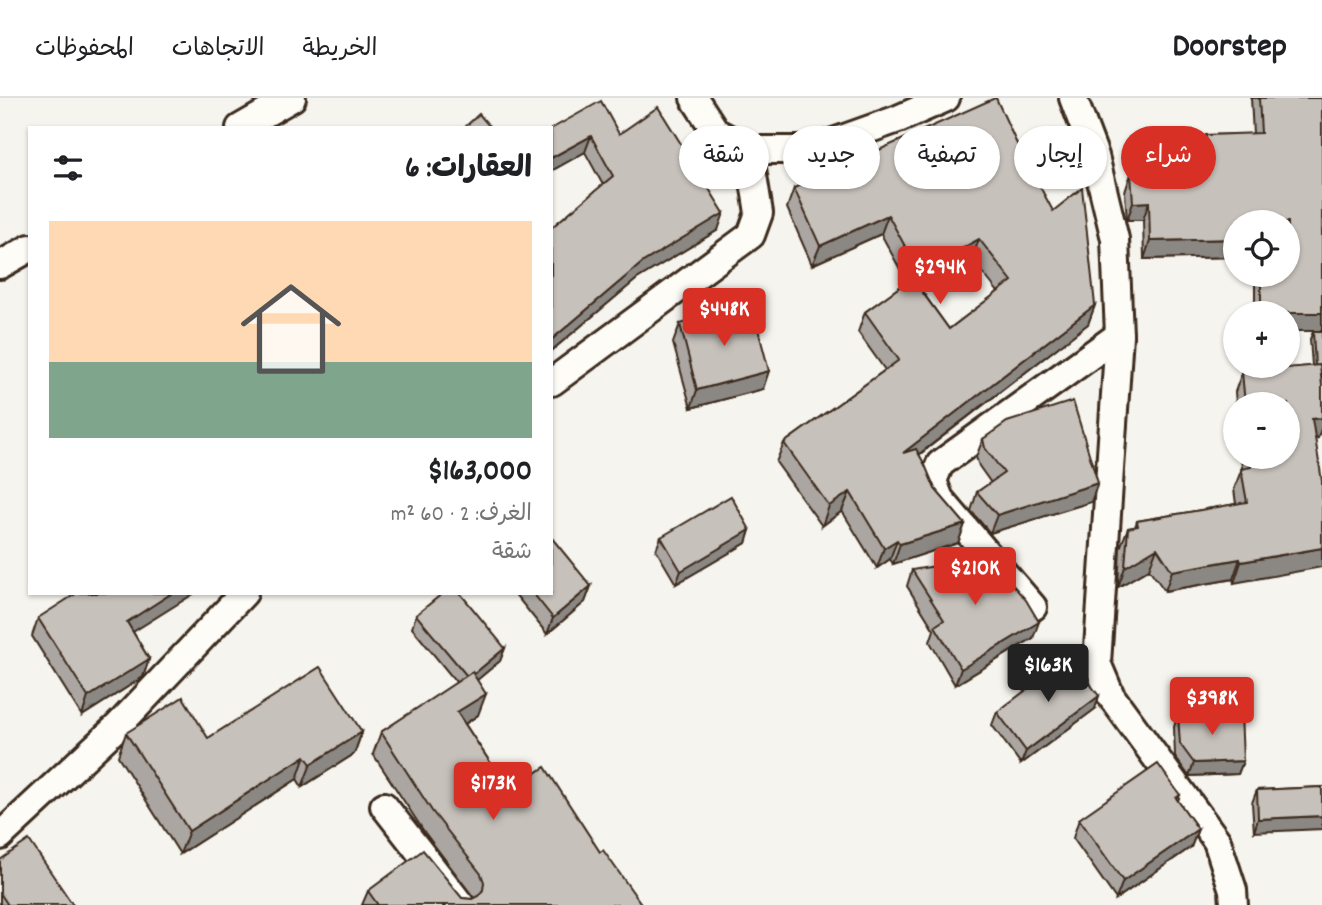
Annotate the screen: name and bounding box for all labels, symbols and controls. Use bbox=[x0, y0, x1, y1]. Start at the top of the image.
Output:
text: Doorstep bbox=[1173, 25, 1287, 72]
text: المحفوظات bbox=[35, 33, 134, 67]
text: الاتجاهات bbox=[172, 33, 265, 67]
text: الخريطة bbox=[303, 33, 377, 67]
chip: شقة bbox=[679, 126, 769, 189]
chip: جديد bbox=[783, 126, 880, 189]
chip: تصفية bbox=[894, 126, 1000, 189]
chip: إيجار bbox=[1014, 126, 1107, 189]
chip: شراء bbox=[1121, 126, 1216, 189]
icon: filters bbox=[49, 149, 87, 187]
text: العقارات: 6 bbox=[405, 149, 532, 192]
map controls bbox=[1223, 210, 1300, 469]
button: locate bbox=[1223, 210, 1300, 287]
pin: $294K bbox=[891, 246, 989, 306]
text: $294K bbox=[914, 252, 966, 285]
icon: home bbox=[228, 266, 354, 392]
pin: $448K bbox=[675, 288, 773, 348]
text: $448K bbox=[699, 294, 749, 327]
button: + bbox=[1223, 301, 1300, 378]
button: − bbox=[1223, 392, 1300, 469]
text: $163,000 bbox=[427, 452, 532, 495]
text: الغرف: 2 · 60 m² bbox=[391, 499, 532, 532]
text: شقة bbox=[492, 537, 532, 570]
pin: $210K bbox=[926, 547, 1024, 607]
text: $210K bbox=[950, 553, 1000, 586]
pin: $163K bbox=[999, 644, 1097, 704]
text: $163K bbox=[1024, 650, 1072, 683]
pin: $398K bbox=[1163, 678, 1261, 737]
text: $398K bbox=[1186, 683, 1238, 716]
pin: $173K bbox=[444, 762, 542, 822]
text: $173K bbox=[470, 768, 516, 801]

